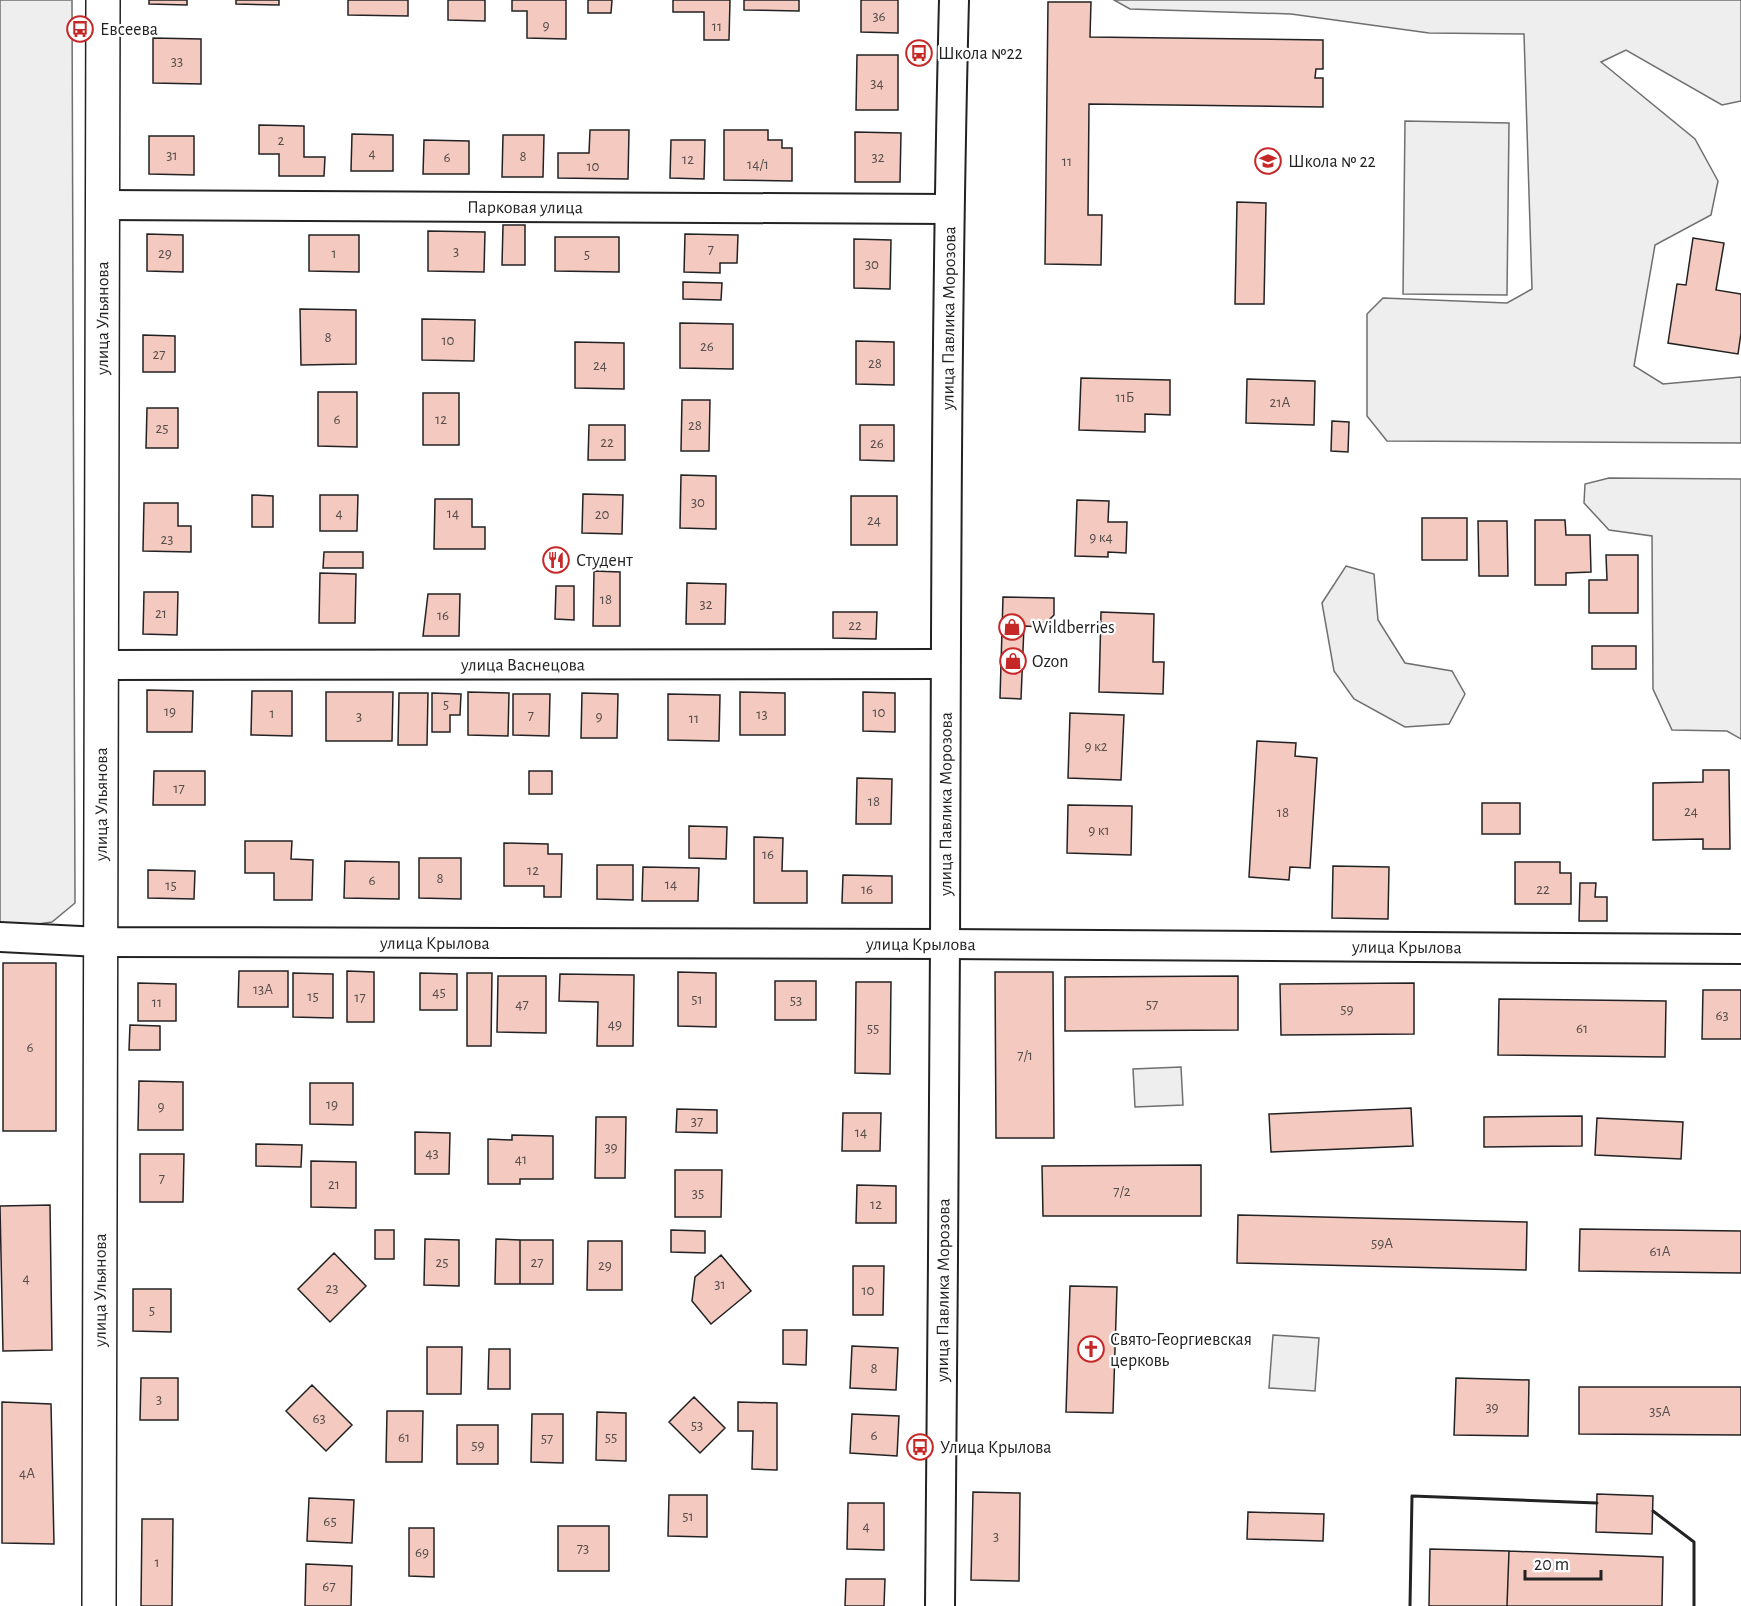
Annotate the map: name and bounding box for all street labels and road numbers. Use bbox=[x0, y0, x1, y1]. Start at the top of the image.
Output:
street label: Парковая улица bbox=[467, 199, 583, 217]
street label: улица Павлика Морозова bbox=[939, 226, 960, 411]
street label: улица Ульянова bbox=[94, 261, 112, 376]
street label: улица Васнецова bbox=[460, 656, 585, 675]
street label: улица Павлика Морозова bbox=[937, 712, 956, 897]
street label: улица Ульянова bbox=[93, 747, 111, 862]
street label: улица Крылова bbox=[379, 935, 490, 953]
street label: улица Крылова bbox=[865, 936, 976, 954]
street label: улица Крылова bbox=[1351, 939, 1462, 957]
street label: улица Павлика Морозова bbox=[934, 1198, 953, 1383]
street label: улица Ульянова bbox=[92, 1233, 110, 1348]

